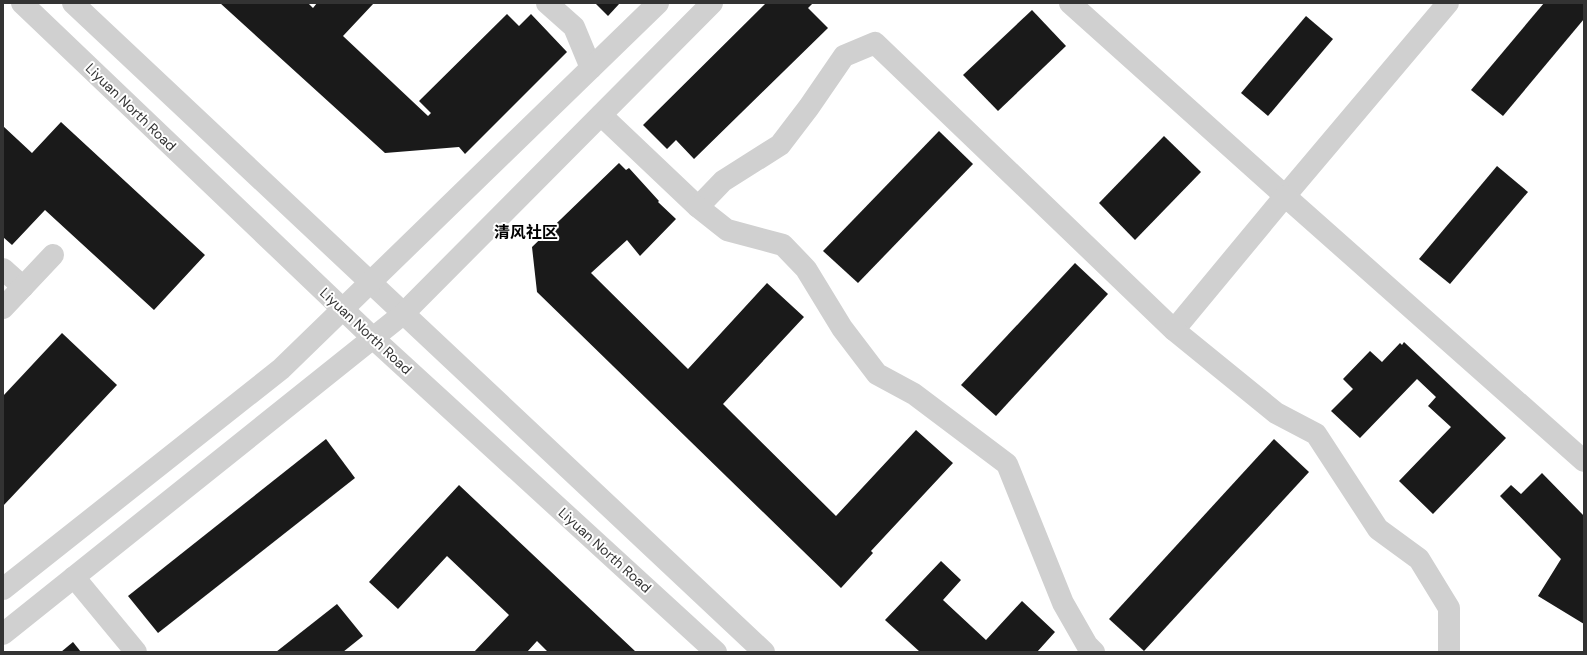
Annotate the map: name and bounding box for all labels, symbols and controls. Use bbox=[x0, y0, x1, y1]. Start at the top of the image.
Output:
street label: Liyuan North Road bbox=[82, 59, 180, 155]
district label: 清风社区 bbox=[494, 222, 558, 243]
street label: Liyuan North Road bbox=[316, 284, 416, 378]
street label: Liyuan North Road bbox=[555, 504, 655, 596]

